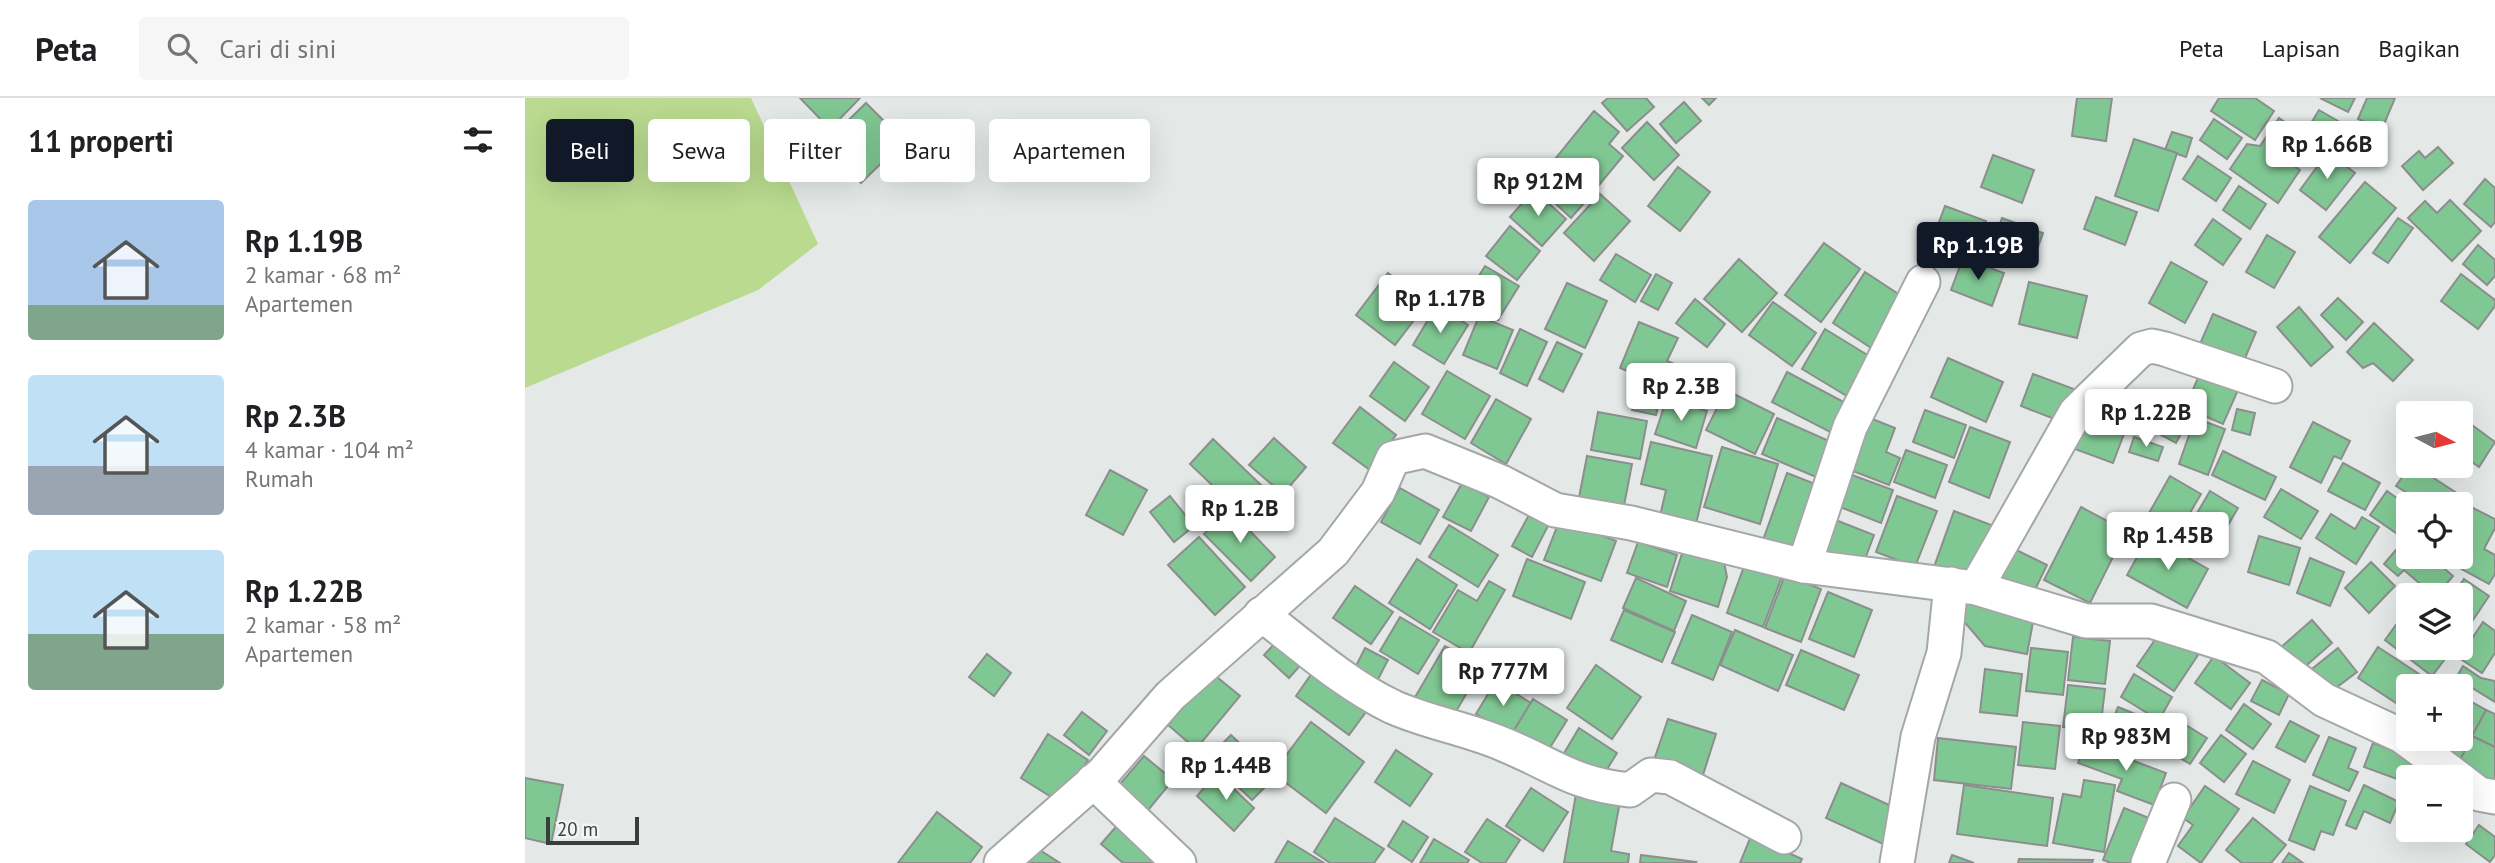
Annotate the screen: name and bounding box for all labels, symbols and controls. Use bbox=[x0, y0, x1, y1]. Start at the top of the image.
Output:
search box bbox=[139, 17, 629, 80]
text: Peta bbox=[35, 27, 97, 70]
icon: search bbox=[163, 29, 201, 67]
text: Cari di sini bbox=[219, 32, 336, 65]
text: Peta bbox=[2179, 33, 2224, 64]
text: Lapisan bbox=[2262, 33, 2340, 64]
text: Bagikan bbox=[2378, 33, 2460, 64]
chip: Beli bbox=[546, 119, 634, 182]
chip: Sewa bbox=[648, 119, 750, 182]
chip: Filter bbox=[764, 119, 866, 182]
chip: Baru bbox=[880, 119, 975, 182]
chip: Apartemen bbox=[989, 119, 1150, 182]
text: 11 properti bbox=[28, 121, 174, 160]
icon: filters bbox=[459, 121, 497, 159]
pin: Rp 1.66B bbox=[2255, 122, 2399, 181]
text: Rp 1.66B bbox=[2282, 129, 2372, 158]
pin: Rp 912M bbox=[1473, 158, 1603, 218]
text: Rp 912M bbox=[1493, 166, 1583, 195]
text: Rp 1.19B bbox=[245, 221, 363, 260]
pin: Rp 1.19B bbox=[1906, 222, 2050, 282]
icon: home bbox=[84, 228, 168, 312]
text: Rp 1.19B bbox=[1933, 230, 2023, 259]
text: 2 kamar · 68 m² bbox=[245, 260, 401, 289]
pin: Rp 1.17B bbox=[1368, 275, 1512, 335]
text: Rp 1.17B bbox=[1395, 283, 1485, 312]
text: Apartemen bbox=[245, 289, 353, 318]
pin: Rp 2.3B bbox=[1616, 364, 1746, 423]
text: Rp 2.3B bbox=[1642, 371, 1720, 400]
pin: Rp 1.22B bbox=[2074, 390, 2218, 449]
text: Rp 2.3B bbox=[245, 396, 346, 435]
text: Rp 1.22B bbox=[2101, 397, 2191, 426]
north arrow bbox=[2396, 401, 2473, 478]
map controls bbox=[2396, 401, 2473, 842]
icon: home bbox=[84, 403, 168, 487]
text: 4 kamar · 104 m² bbox=[245, 435, 414, 464]
text: Rumah bbox=[245, 464, 314, 493]
pin: Rp 1.2B bbox=[1175, 486, 1305, 545]
button: locate bbox=[2396, 492, 2473, 569]
text: Rp 1.2B bbox=[1201, 493, 1279, 522]
pin: Rp 1.45B bbox=[2096, 512, 2240, 572]
text: Rp 1.45B bbox=[2123, 520, 2213, 549]
text: Rp 1.22B bbox=[245, 571, 363, 610]
icon: home bbox=[84, 578, 168, 662]
button: layers bbox=[2396, 583, 2473, 660]
text: 2 kamar · 58 m² bbox=[245, 610, 401, 639]
text: Apartemen bbox=[245, 639, 353, 668]
pin: Rp 777M bbox=[1438, 648, 1568, 708]
text: Rp 777M bbox=[1458, 656, 1548, 685]
button: + bbox=[2396, 674, 2473, 751]
pin: Rp 983M bbox=[2061, 714, 2191, 773]
text: Rp 983M bbox=[2081, 721, 2171, 750]
pin: Rp 1.44B bbox=[1154, 742, 1298, 802]
text: Rp 1.44B bbox=[1181, 750, 1271, 779]
button: − bbox=[2396, 765, 2473, 842]
scale bar bbox=[546, 814, 639, 846]
text: 20 m bbox=[557, 817, 598, 841]

